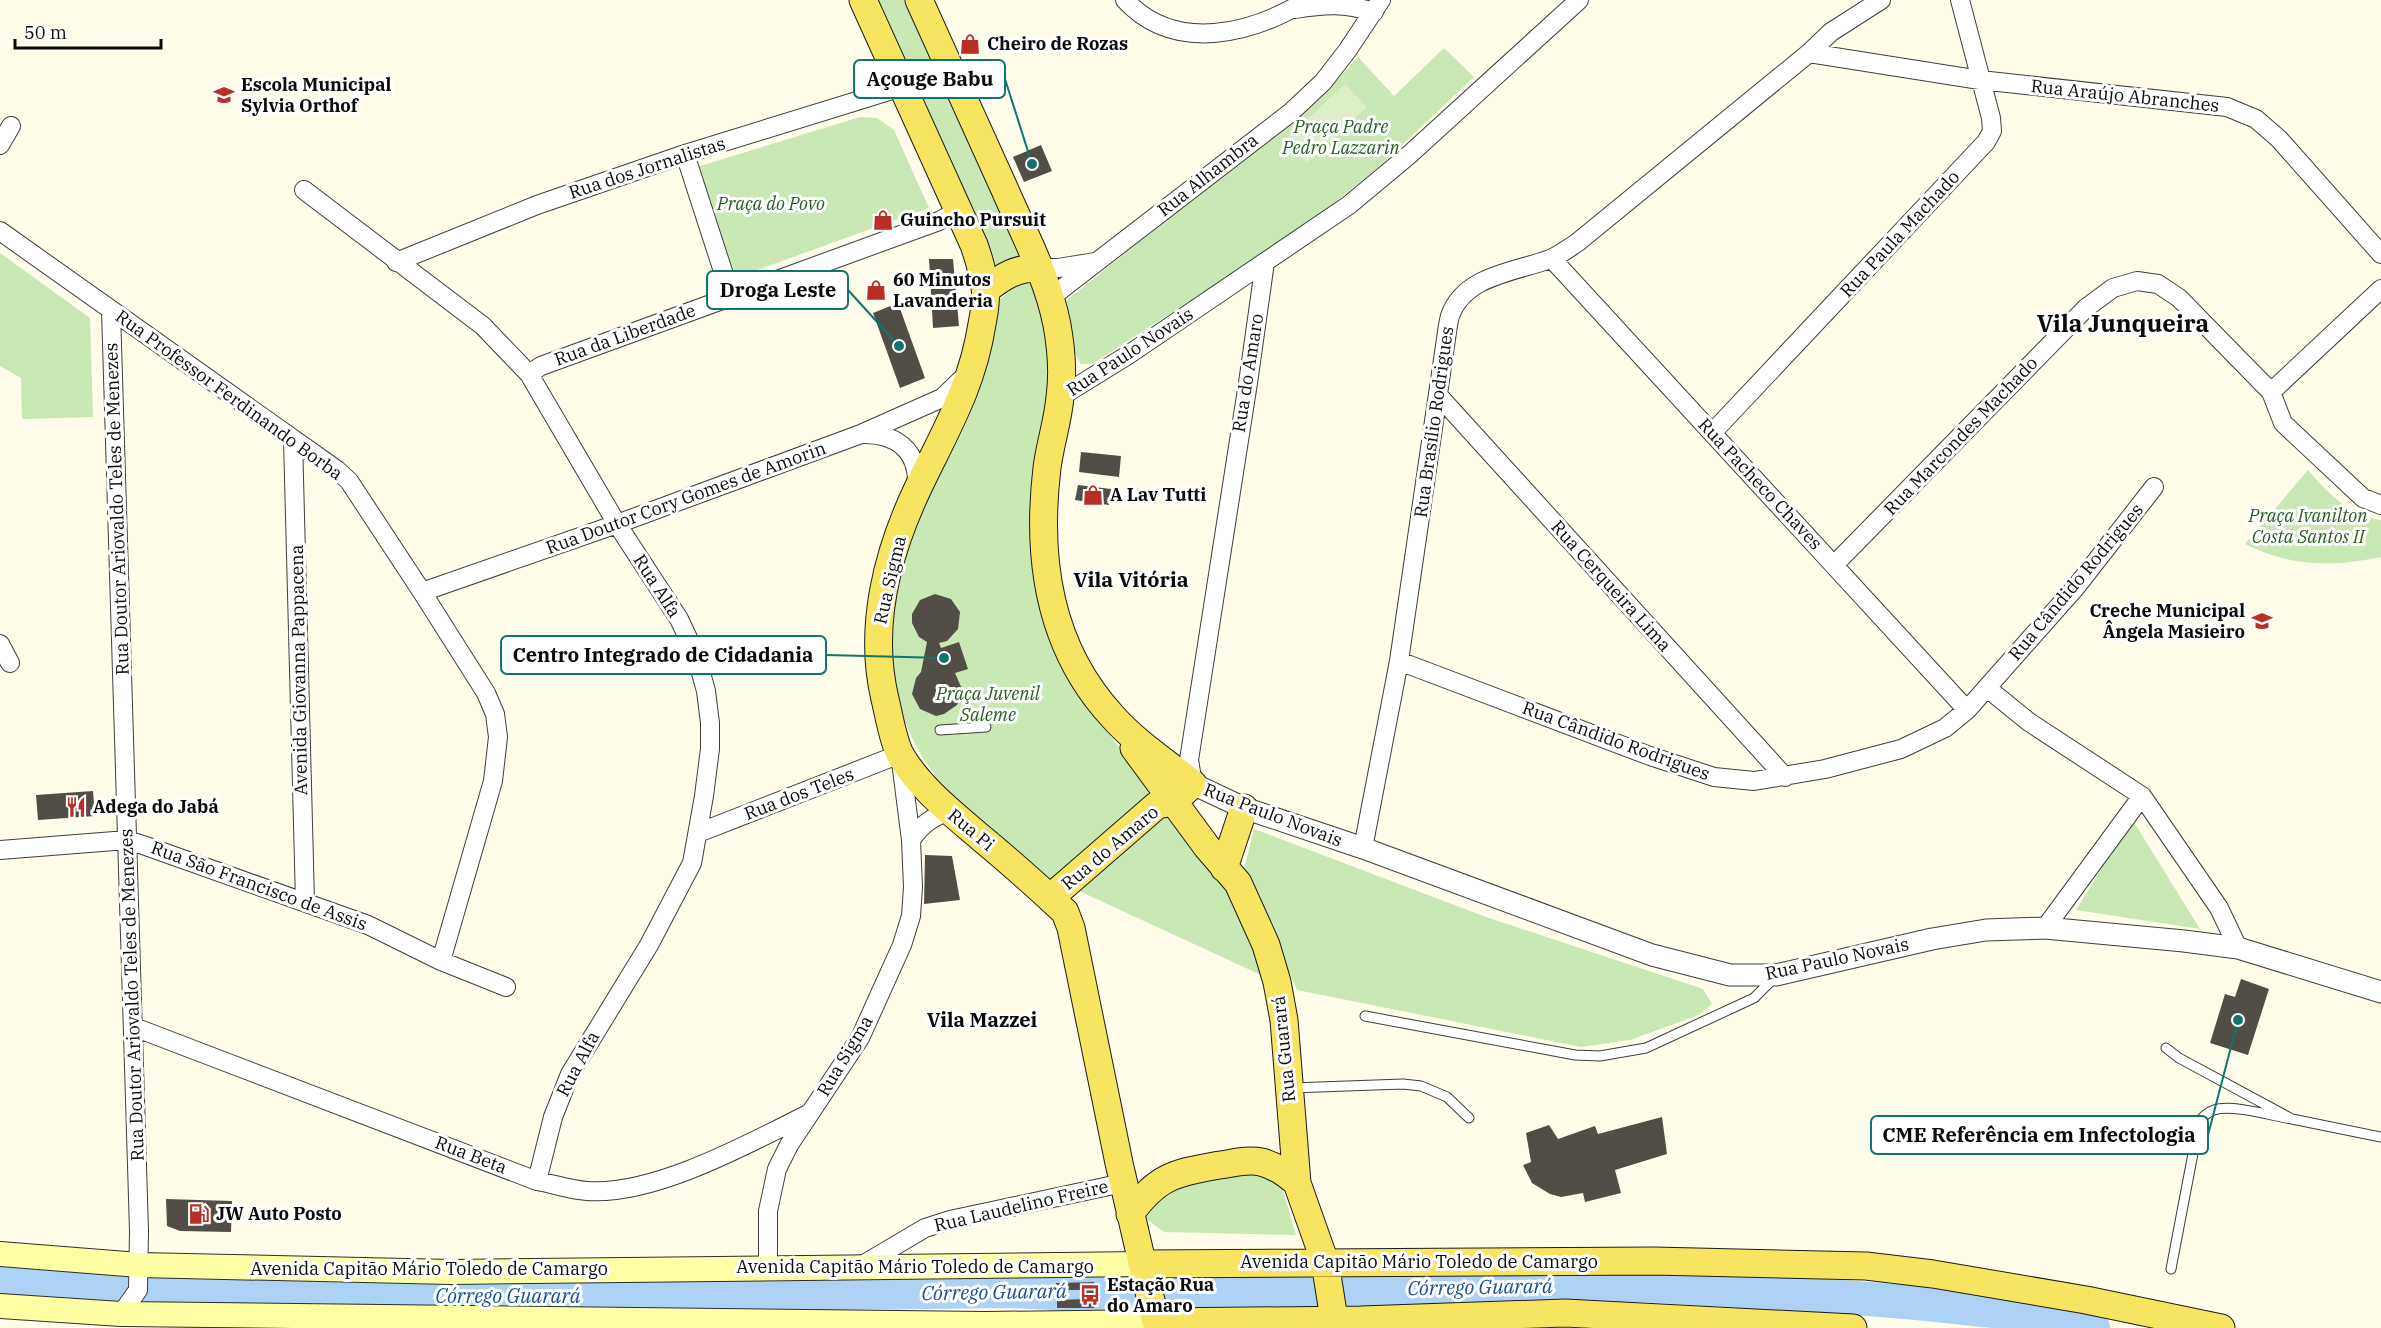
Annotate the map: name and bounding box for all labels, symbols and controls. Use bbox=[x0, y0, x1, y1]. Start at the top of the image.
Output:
scale bar bbox=[15, 12, 160, 50]
text: 50 m bbox=[24, 21, 67, 44]
shop icon: Cheiro de Rozas bbox=[958, 32, 982, 56]
place label: Cheiro de Rozas bbox=[987, 32, 1128, 55]
callout: Açouge Babu bbox=[854, 60, 1005, 98]
text: Açouge Babu bbox=[867, 65, 994, 92]
place label: Escola Municipal Sylvia Orthof bbox=[241, 73, 392, 117]
street label: Rua Araújo Abranches bbox=[2030, 74, 2220, 117]
school or university icon: Escola Municipal Sylvia Orthof bbox=[212, 83, 236, 107]
park label: Praça Padre Pedro Lazzarin bbox=[1281, 115, 1400, 159]
street label: Rua Alhambra bbox=[1153, 128, 1263, 221]
street label: Rua dos Jornalistas bbox=[566, 131, 728, 204]
street label: Rua Paula Machado bbox=[1835, 165, 1964, 302]
park label: Praça do Povo bbox=[716, 192, 825, 215]
shop icon: Guincho Pursuit bbox=[871, 208, 895, 232]
place label: Guincho Pursuit bbox=[900, 208, 1046, 231]
place label: 60 Minutos Lavanderia bbox=[893, 268, 993, 312]
callout: Droga Leste bbox=[707, 271, 848, 309]
text: Droga Leste bbox=[720, 276, 836, 303]
shop icon: 60 Minutos Lavanderia bbox=[864, 278, 888, 302]
street label: Rua da Liberdade bbox=[551, 298, 698, 371]
street label: Rua Paulo Novais bbox=[1062, 302, 1197, 401]
street label: Rua Professor Ferdinando Borba bbox=[111, 304, 348, 485]
district label: Vila Junqueira bbox=[2037, 307, 2210, 339]
street label: Rua do Amaro bbox=[1227, 312, 1268, 434]
street label: Rua Brasílio Rodrigues bbox=[1409, 325, 1458, 519]
street label: Rua Doutor Ariovaldo Teles de Menezes bbox=[99, 342, 134, 676]
street label: Rua Marcondes Machado bbox=[1879, 351, 2043, 520]
street label: Rua Pacheco Chaves bbox=[1693, 413, 1827, 554]
street label: Rua Doutor Cory Gomes de Amorin bbox=[543, 436, 829, 559]
shop icon: A Lav Tutti bbox=[1081, 483, 1105, 507]
place label: A Lav Tutti bbox=[1110, 483, 1206, 506]
street label: Rua Cândido Rodrigues bbox=[2003, 498, 2148, 665]
park label: Praça Ivanilton Costa Santos II bbox=[2248, 504, 2368, 548]
street label: Rua Cerqueira Lima bbox=[1546, 515, 1677, 656]
street label: Rua Sigma bbox=[868, 533, 911, 626]
street label: Avenida Giovanna Pappacena bbox=[285, 544, 312, 796]
street label: Rua Alfa bbox=[629, 550, 686, 622]
district label: Vila Vitória bbox=[1073, 565, 1189, 593]
place label: Creche Municipal Ângela Masieiro bbox=[2089, 599, 2245, 643]
school or university icon: Creche Municipal Ângela Masieiro bbox=[2250, 609, 2274, 633]
callout: Centro Integrado de Cidadania bbox=[501, 636, 826, 674]
text: Centro Integrado de Cidadania bbox=[513, 641, 813, 668]
park label: Praça Juvenil Saleme bbox=[935, 682, 1041, 726]
street label: Rua Cândido Rodrigues bbox=[1519, 696, 1713, 785]
street label: Rua dos Teles bbox=[741, 762, 857, 825]
street label: Rua Paulo Novais bbox=[1201, 778, 1346, 851]
restaurant icon: Adega do Jabá bbox=[64, 795, 88, 819]
place label: Adega do Jabá bbox=[93, 795, 219, 818]
street label: Rua do Amaro bbox=[1056, 800, 1163, 895]
street label: Rua Pi bbox=[943, 803, 1000, 856]
street label: Rua Doutor Ariovaldo Teles de Menezes bbox=[114, 828, 149, 1162]
street label: Rua São Francisco de Assis bbox=[148, 836, 370, 935]
street label: Rua Paulo Novais bbox=[1763, 932, 1911, 985]
street label: Rua Guarará bbox=[1266, 995, 1301, 1103]
district label: Vila Mazzei bbox=[927, 1006, 1038, 1033]
street label: Rua Sigma bbox=[811, 1011, 878, 1100]
street label: Rua Alfa bbox=[551, 1027, 604, 1100]
callout: CME Referência em Infectologia bbox=[1871, 1116, 2208, 1154]
text: CME Referência em Infectologia bbox=[1882, 1121, 2196, 1148]
street label: Rua Beta bbox=[432, 1130, 510, 1179]
street label: Rua Laudelino Freire bbox=[932, 1174, 1110, 1237]
fuel station icon: JW Auto Posto bbox=[187, 1202, 211, 1226]
place label: JW Auto Posto bbox=[216, 1202, 342, 1225]
street label: Avenida Capitão Mário Toledo de Camargo bbox=[1240, 1250, 1598, 1273]
street label: Avenida Capitão Mário Toledo de Camargo bbox=[736, 1255, 1094, 1278]
street label: Avenida Capitão Mário Toledo de Camargo bbox=[250, 1257, 608, 1280]
water label: Córrego Guarará bbox=[1407, 1272, 1553, 1301]
place label: Estação Rua do Amaro bbox=[1107, 1273, 1214, 1317]
water label: Córrego Guarará bbox=[921, 1277, 1067, 1306]
water label: Córrego Guarará bbox=[435, 1282, 581, 1309]
bus stop icon: Estação Rua do Amaro bbox=[1078, 1283, 1102, 1307]

